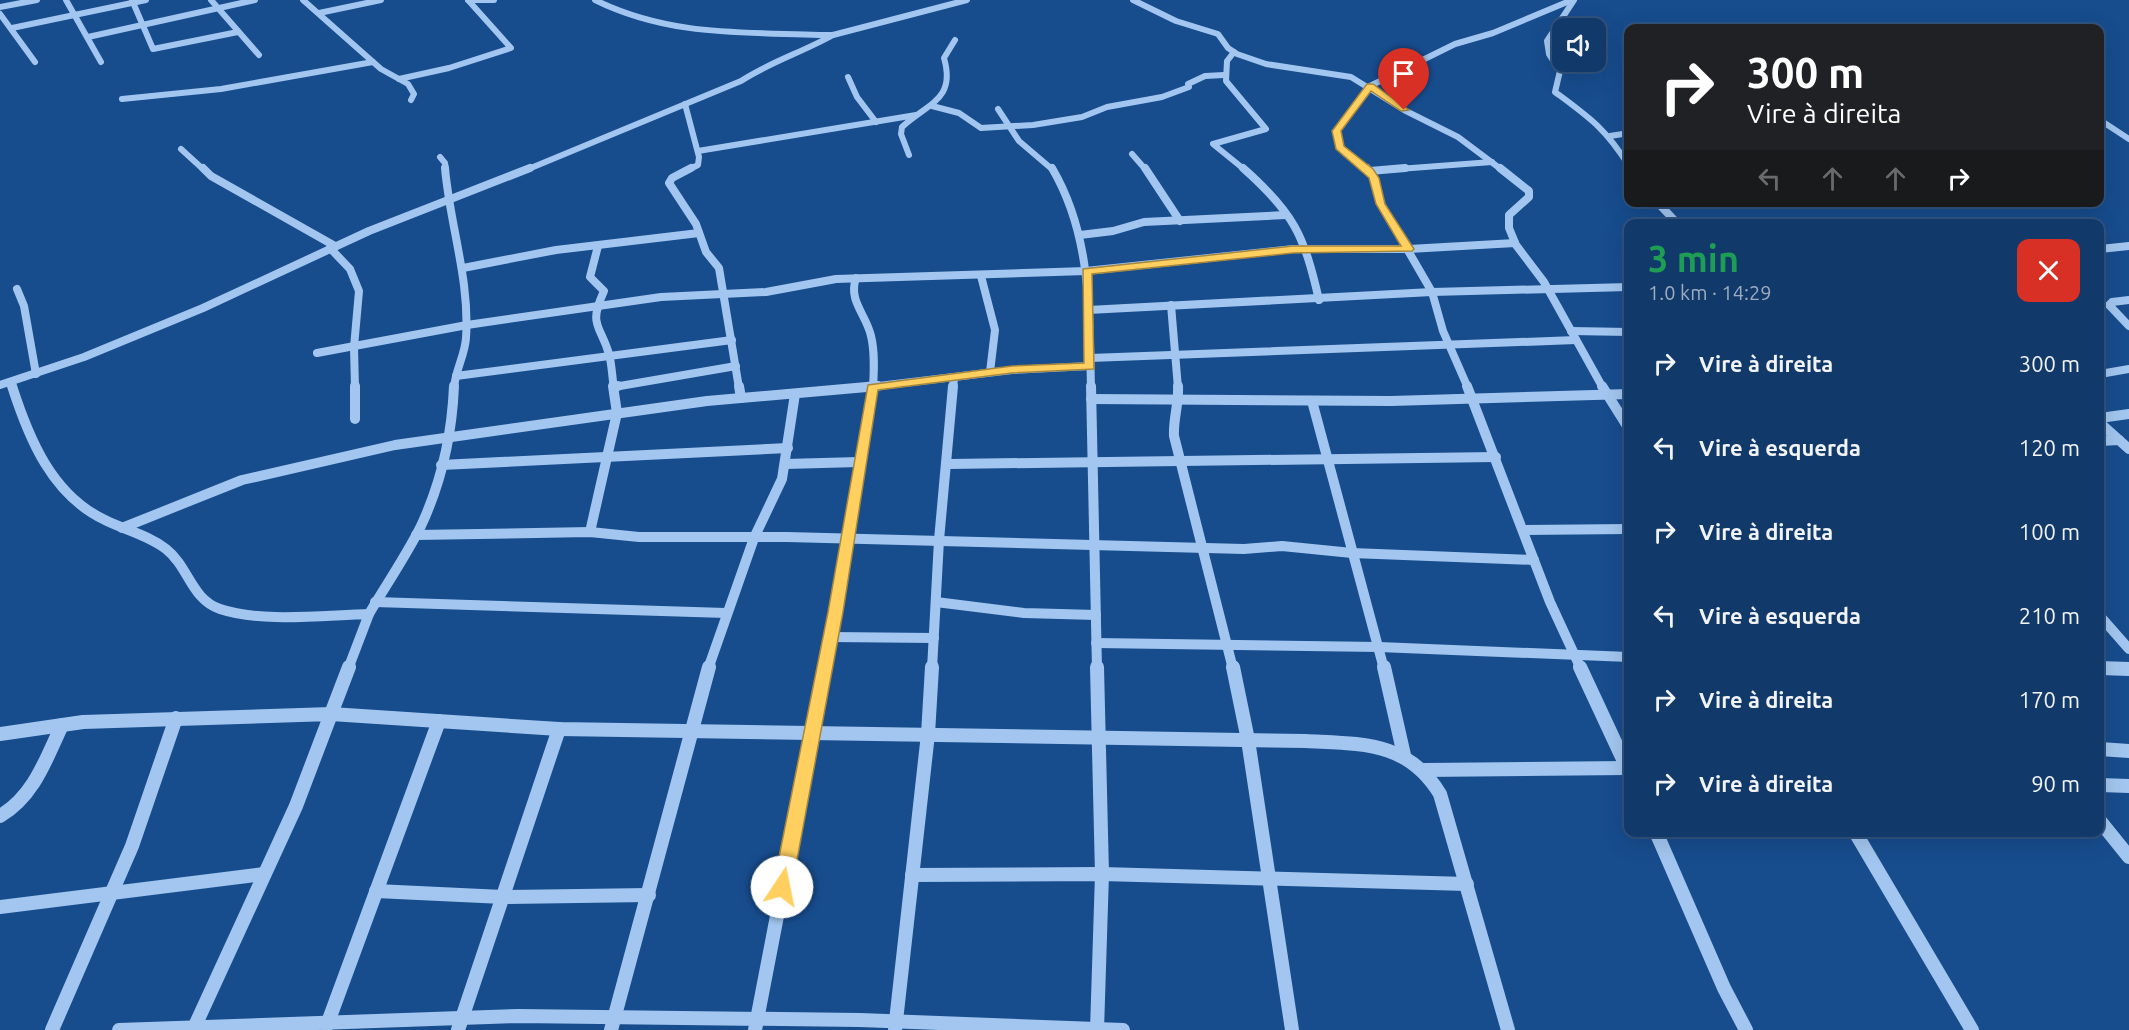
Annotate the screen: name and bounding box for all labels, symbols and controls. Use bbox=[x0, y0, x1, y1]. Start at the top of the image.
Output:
map controls bbox=[1552, 18, 1606, 72]
button: sound bbox=[1552, 18, 1606, 72]
pin bbox=[1378, 48, 1429, 110]
icon: right bbox=[1648, 48, 1726, 126]
text: 300 m bbox=[1747, 49, 1864, 96]
icon: arrive bbox=[1387, 57, 1420, 90]
text: Vire à direita bbox=[1747, 98, 1901, 128]
icon: left bbox=[1753, 162, 1786, 195]
icon: ahead bbox=[1816, 162, 1849, 195]
icon: ahead bbox=[1879, 162, 1912, 195]
icon: right bbox=[1942, 162, 1975, 195]
text: 3 min bbox=[1648, 238, 1739, 279]
button: close bbox=[2017, 239, 2080, 302]
text: 1.0 km · 14:29 bbox=[1648, 281, 1772, 304]
icon: right bbox=[1648, 347, 1681, 380]
text: Vire à direita bbox=[1699, 351, 1833, 376]
text: 300 m bbox=[2019, 351, 2080, 376]
icon: left bbox=[1648, 431, 1681, 464]
text: Vire à esquerda bbox=[1699, 435, 1861, 460]
text: 120 m bbox=[2019, 435, 2080, 460]
icon: right bbox=[1648, 515, 1681, 548]
text: Vire à direita bbox=[1699, 519, 1833, 544]
text: 100 m bbox=[2019, 519, 2080, 544]
icon: left bbox=[1648, 599, 1681, 632]
text: Vire à esquerda bbox=[1699, 603, 1861, 628]
text: 210 m bbox=[2019, 603, 2080, 628]
icon: right bbox=[1648, 683, 1681, 716]
text: Vire à direita bbox=[1699, 687, 1833, 712]
text: 170 m bbox=[2019, 687, 2080, 712]
icon: right bbox=[1648, 767, 1681, 800]
text: Vire à direita bbox=[1699, 771, 1833, 796]
text: 90 m bbox=[2031, 771, 2080, 796]
position arrow bbox=[750, 855, 814, 919]

